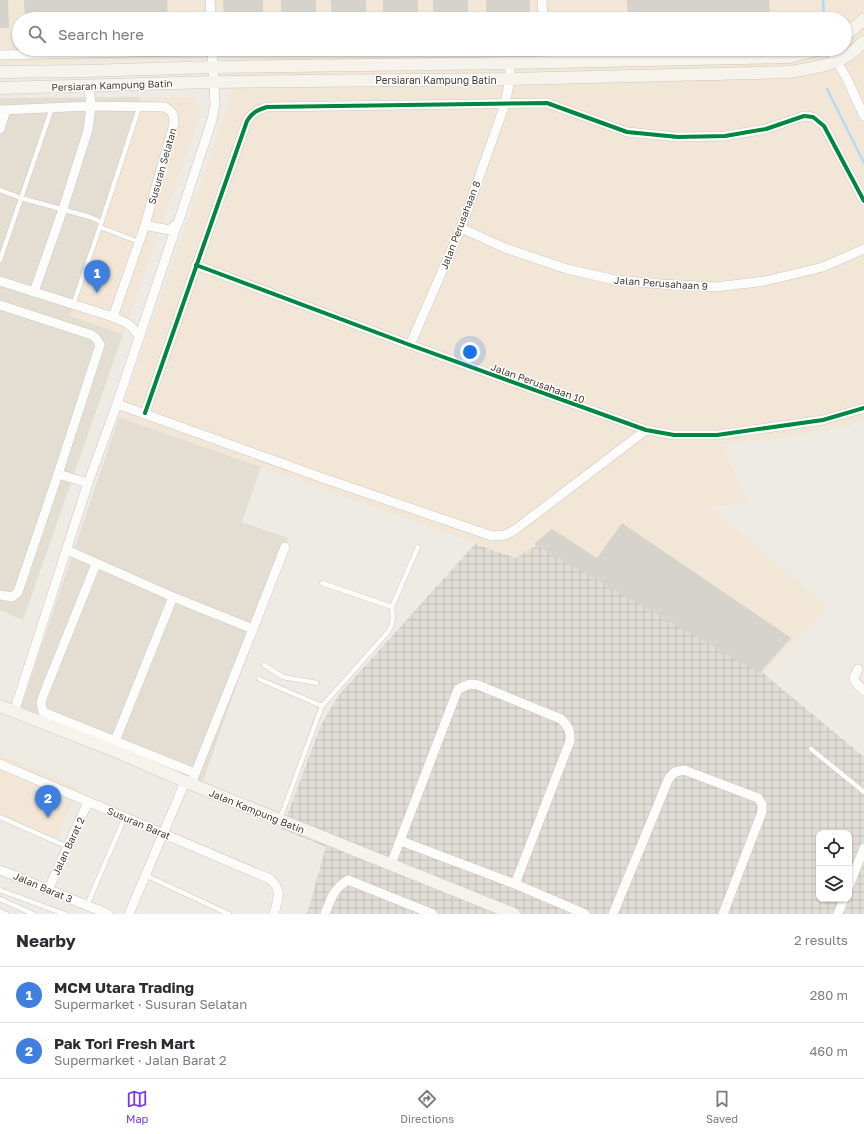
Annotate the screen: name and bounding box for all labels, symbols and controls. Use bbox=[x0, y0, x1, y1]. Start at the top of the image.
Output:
search box bbox=[12, 12, 852, 56]
icon: search bbox=[26, 23, 48, 45]
text: Search here bbox=[58, 25, 144, 43]
street label: Persiaran Kampung Batin bbox=[375, 74, 497, 86]
street label: Persiaran Kampung Batin bbox=[51, 77, 173, 93]
street label: Susuran Selatan bbox=[145, 127, 179, 205]
street label: Jalan Perusahaan 8 bbox=[438, 179, 482, 271]
pin: 1 bbox=[84, 260, 110, 293]
street label: Jalan Perusahaan 9 bbox=[614, 274, 708, 292]
your location bbox=[460, 342, 480, 362]
street label: Jalan Perusahaan 10 bbox=[489, 360, 587, 406]
pin: 2 bbox=[35, 785, 61, 818]
street label: Jalan Kampung Batin bbox=[207, 786, 307, 836]
street label: Susuran Barat bbox=[106, 804, 172, 842]
street label: Jalan Barat 2 bbox=[49, 815, 87, 877]
map controls bbox=[816, 830, 852, 902]
button: locate bbox=[816, 830, 852, 866]
button: layers bbox=[816, 866, 852, 902]
street label: Jalan Barat 3 bbox=[12, 869, 74, 905]
text: Nearby bbox=[16, 930, 76, 951]
text: 2 results bbox=[794, 932, 848, 948]
text: MCM Utara Trading bbox=[54, 978, 194, 996]
text: 1 bbox=[26, 987, 32, 1003]
text: 280 m bbox=[810, 987, 848, 1003]
text: Supermarket · Susuran Selatan bbox=[54, 996, 247, 1012]
text: Pak Tori Fresh Mart bbox=[54, 1034, 195, 1052]
text: 2 bbox=[25, 1043, 33, 1059]
text: 460 m bbox=[809, 1043, 848, 1059]
text: Supermarket · Jalan Barat 2 bbox=[54, 1052, 226, 1068]
tab: Map bbox=[126, 1088, 148, 1125]
tab: Directions bbox=[400, 1088, 454, 1125]
tab: Saved bbox=[706, 1088, 738, 1125]

